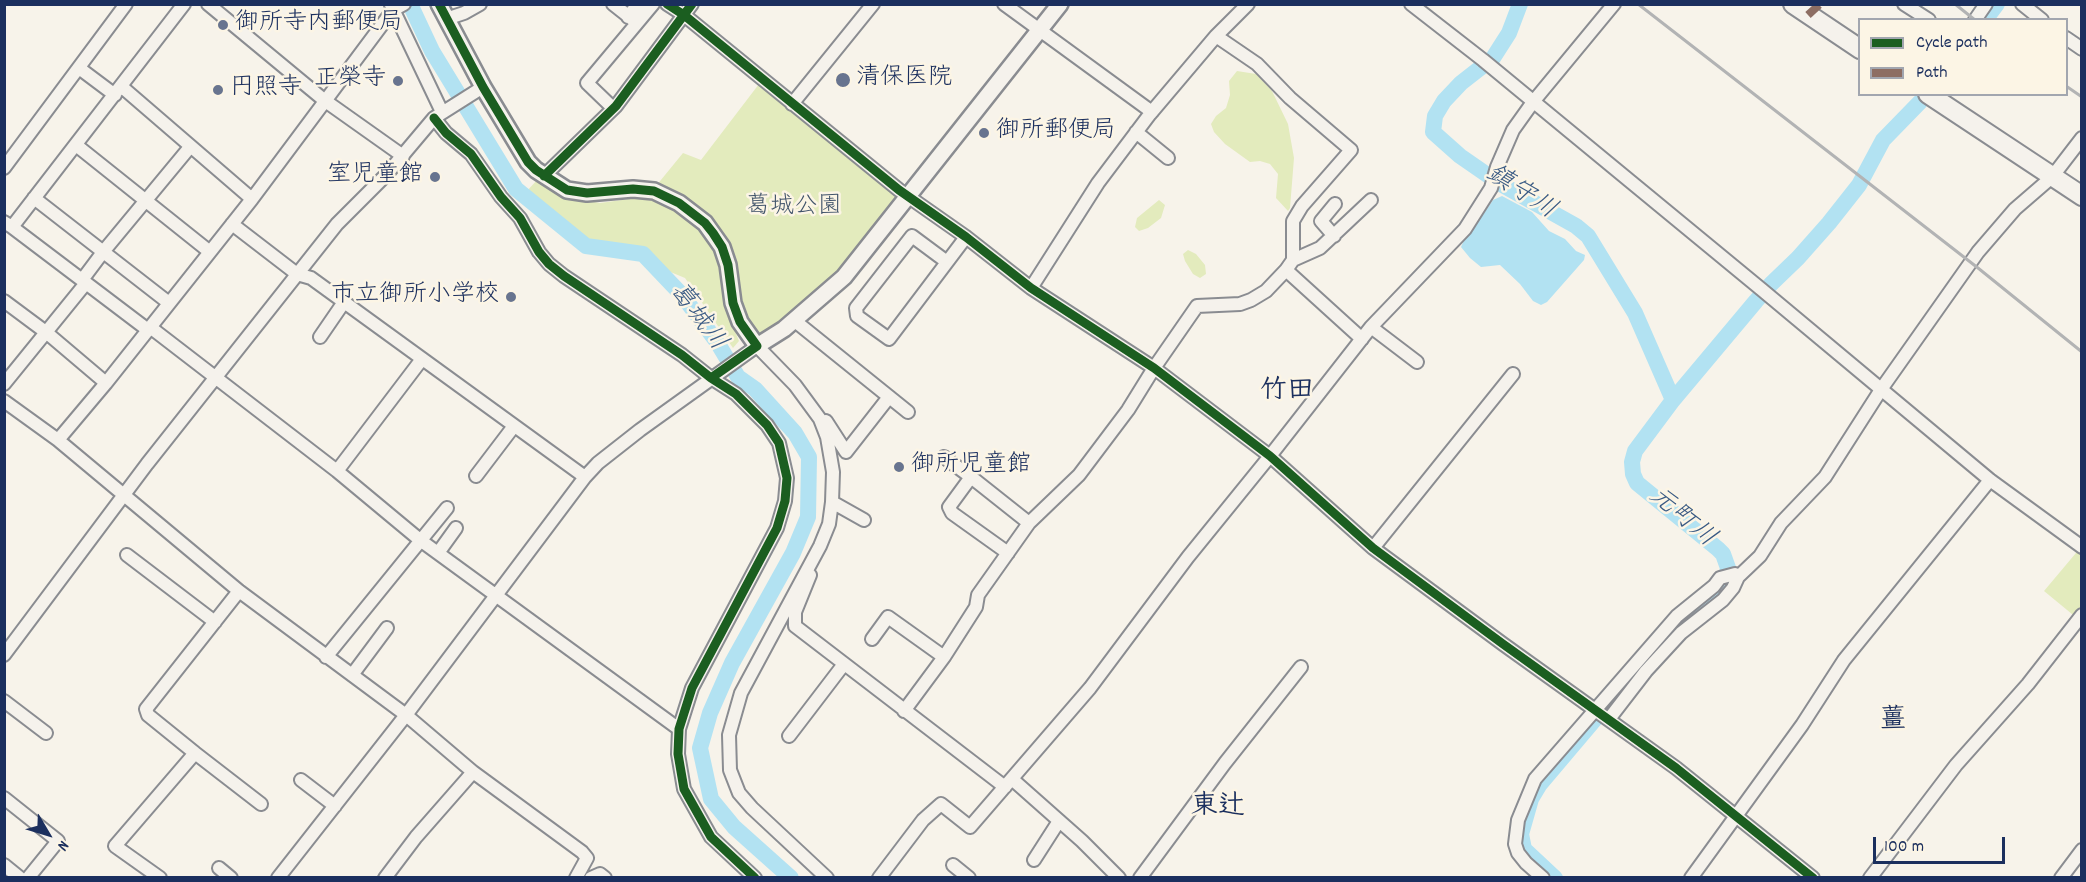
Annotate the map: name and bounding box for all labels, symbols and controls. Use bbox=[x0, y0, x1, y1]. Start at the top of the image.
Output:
place label: 御所寺内郵便局 bbox=[235, 11, 403, 39]
marker: 御所寺内郵便局 bbox=[216, 18, 230, 32]
legend bbox=[1858, 18, 2068, 96]
text: Cycle path bbox=[1916, 31, 1987, 56]
text: Path bbox=[1916, 61, 1948, 86]
place label: 清保医院 bbox=[856, 66, 952, 94]
place label: 正榮寺 bbox=[314, 67, 386, 95]
marker: 清保医院 bbox=[834, 71, 852, 89]
marker: 正榮寺 bbox=[391, 74, 405, 88]
place label: 円照寺 bbox=[230, 76, 302, 104]
marker: 円照寺 bbox=[211, 83, 225, 97]
place label: 御所郵便局 bbox=[996, 119, 1116, 147]
marker: 御所郵便局 bbox=[977, 126, 991, 140]
water label: 鎮守川 bbox=[1479, 160, 1561, 228]
place label: 室児童館 bbox=[327, 163, 423, 191]
marker: 室児童館 bbox=[428, 170, 442, 184]
park label: 葛城公園 bbox=[746, 195, 842, 223]
water label: 葛城川 bbox=[660, 277, 732, 359]
place label: 市立御所小学校 bbox=[331, 283, 499, 311]
marker: 市立御所小学校 bbox=[504, 290, 518, 304]
district label: 竹田 bbox=[1260, 377, 1314, 409]
place label: 御所児童館 bbox=[911, 453, 1031, 481]
marker: 御所児童館 bbox=[892, 460, 906, 474]
water label: 元町川 bbox=[1641, 482, 1721, 556]
district label: 薑 bbox=[1880, 706, 1906, 738]
district label: 東辻 bbox=[1191, 793, 1245, 825]
north arrow bbox=[18, 804, 78, 864]
scale bar bbox=[1876, 825, 2008, 863]
text: N bbox=[51, 835, 74, 856]
text: 100 m bbox=[1884, 835, 1924, 860]

